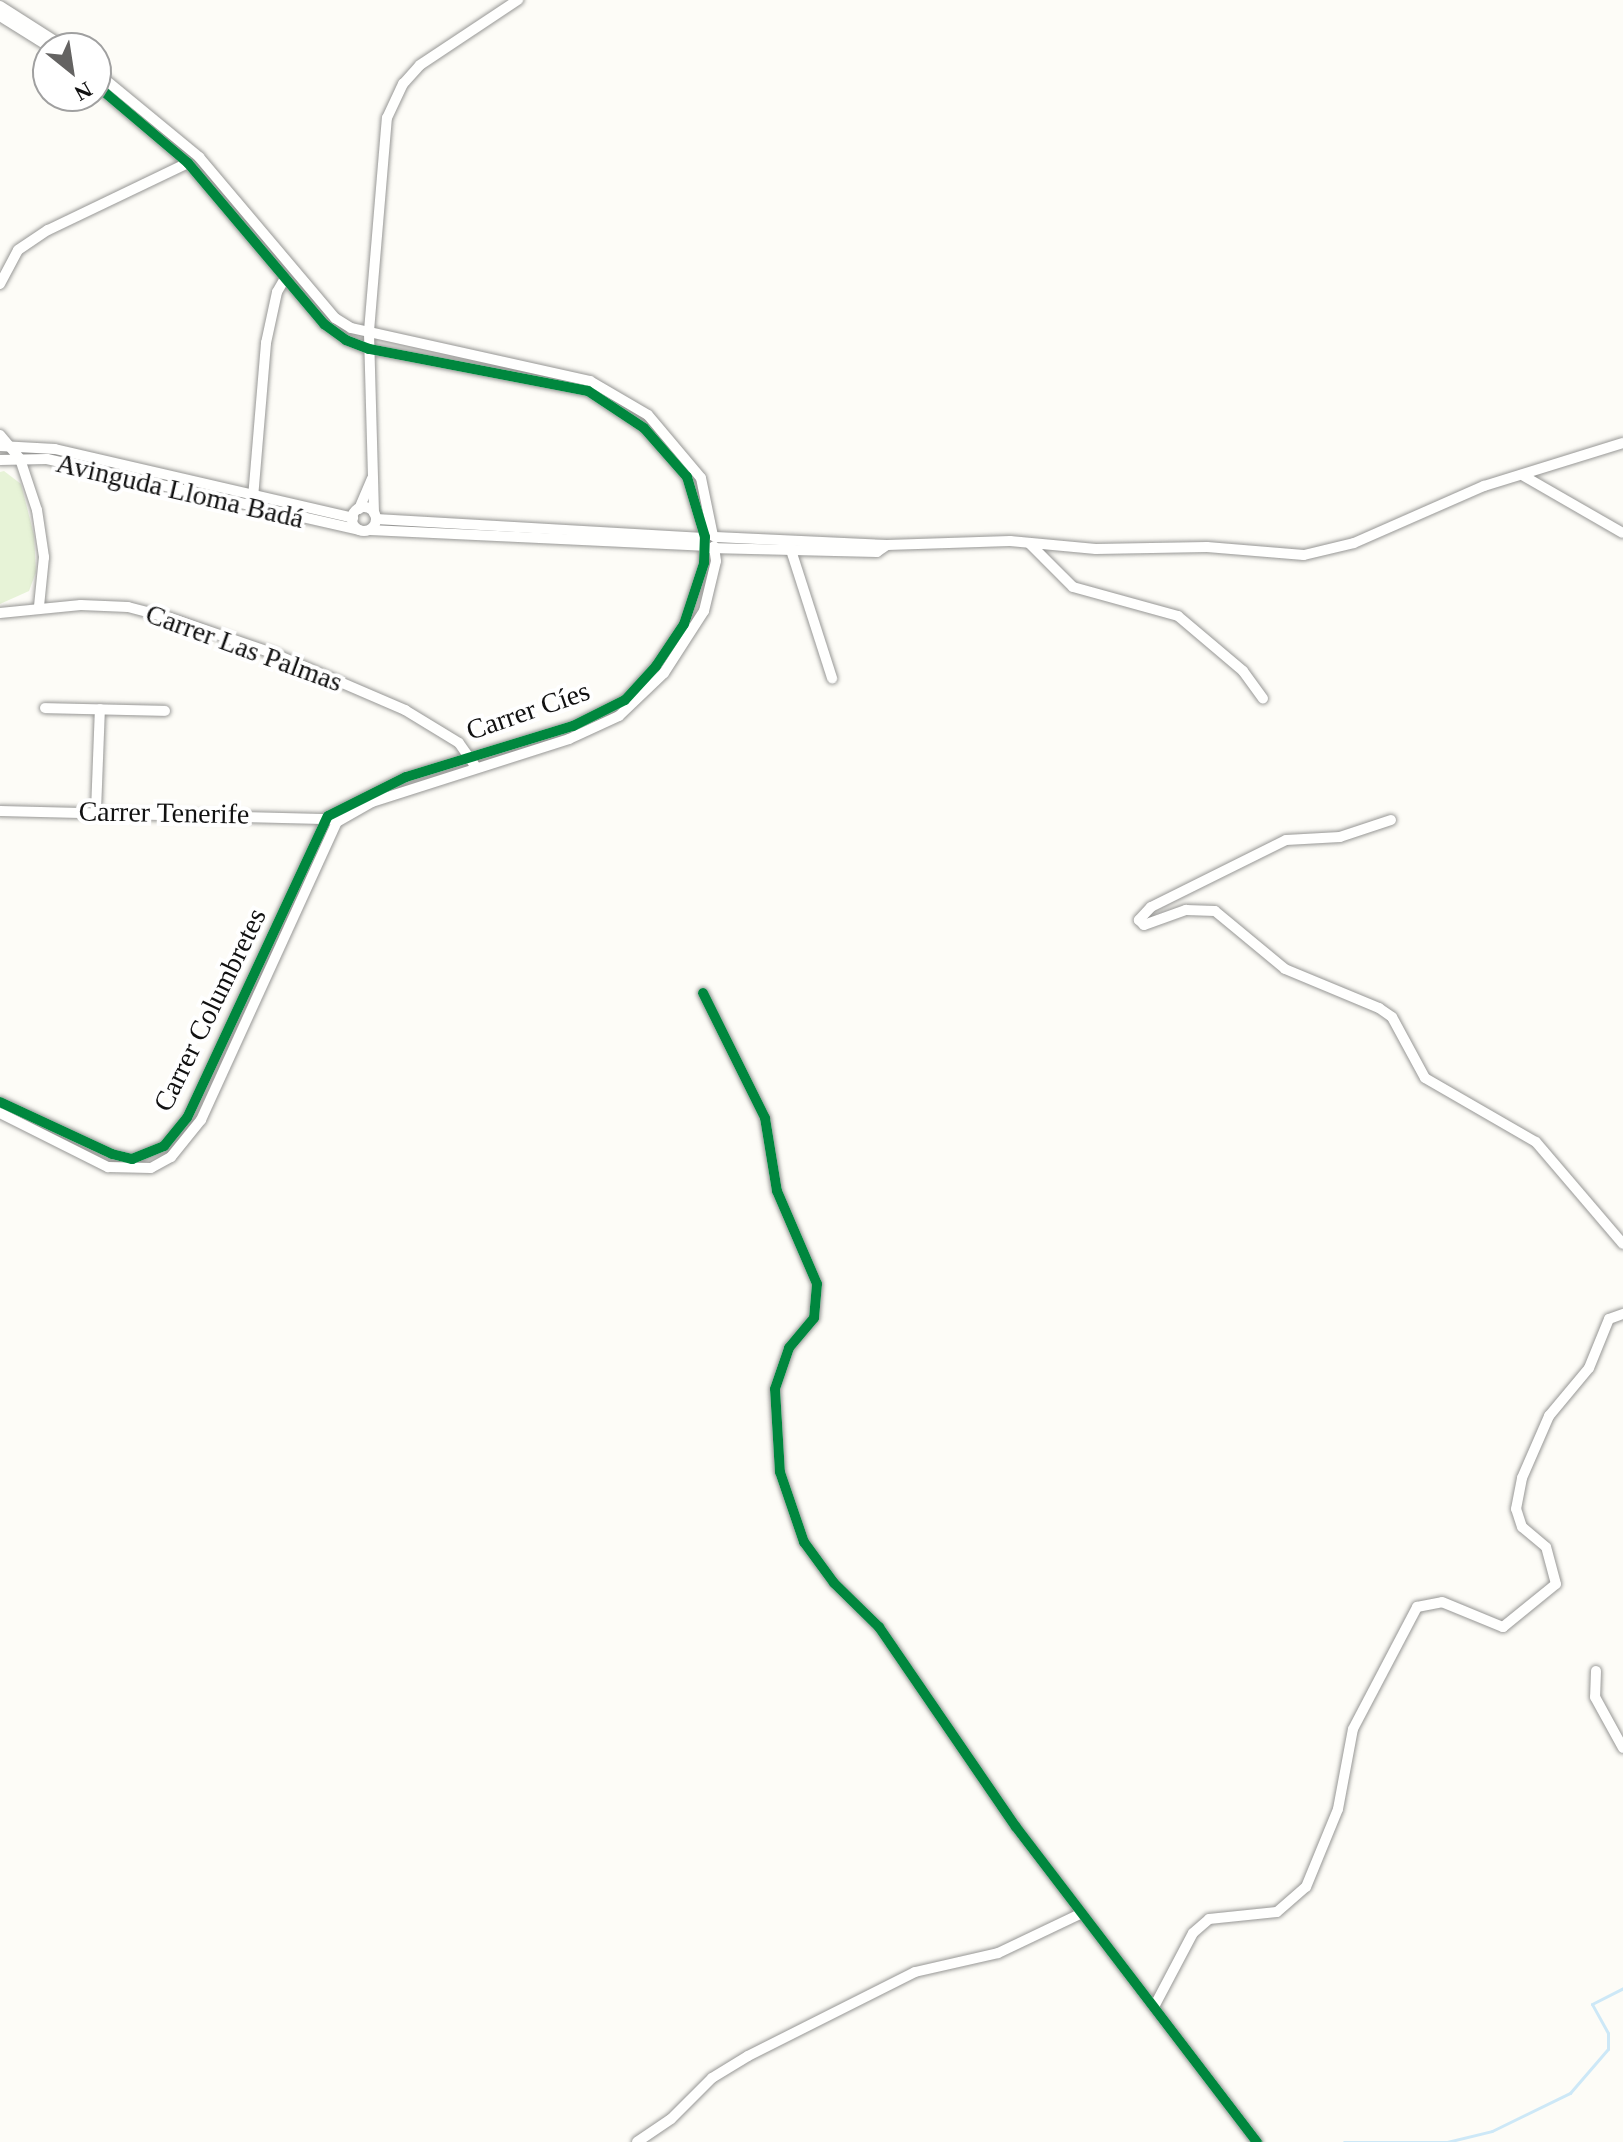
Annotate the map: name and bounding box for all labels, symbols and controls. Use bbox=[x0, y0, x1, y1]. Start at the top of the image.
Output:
north arrow bbox=[32, 32, 112, 112]
text: N bbox=[70, 77, 96, 106]
street label: Avinguda Lloma Badá bbox=[53, 446, 307, 536]
street label: Carrer Las Palmas bbox=[141, 597, 347, 699]
street label: Carrer Cíes bbox=[462, 674, 594, 748]
street label: Carrer Tenerife bbox=[78, 795, 250, 831]
street label: Carrer Columbretes bbox=[146, 903, 274, 1117]

